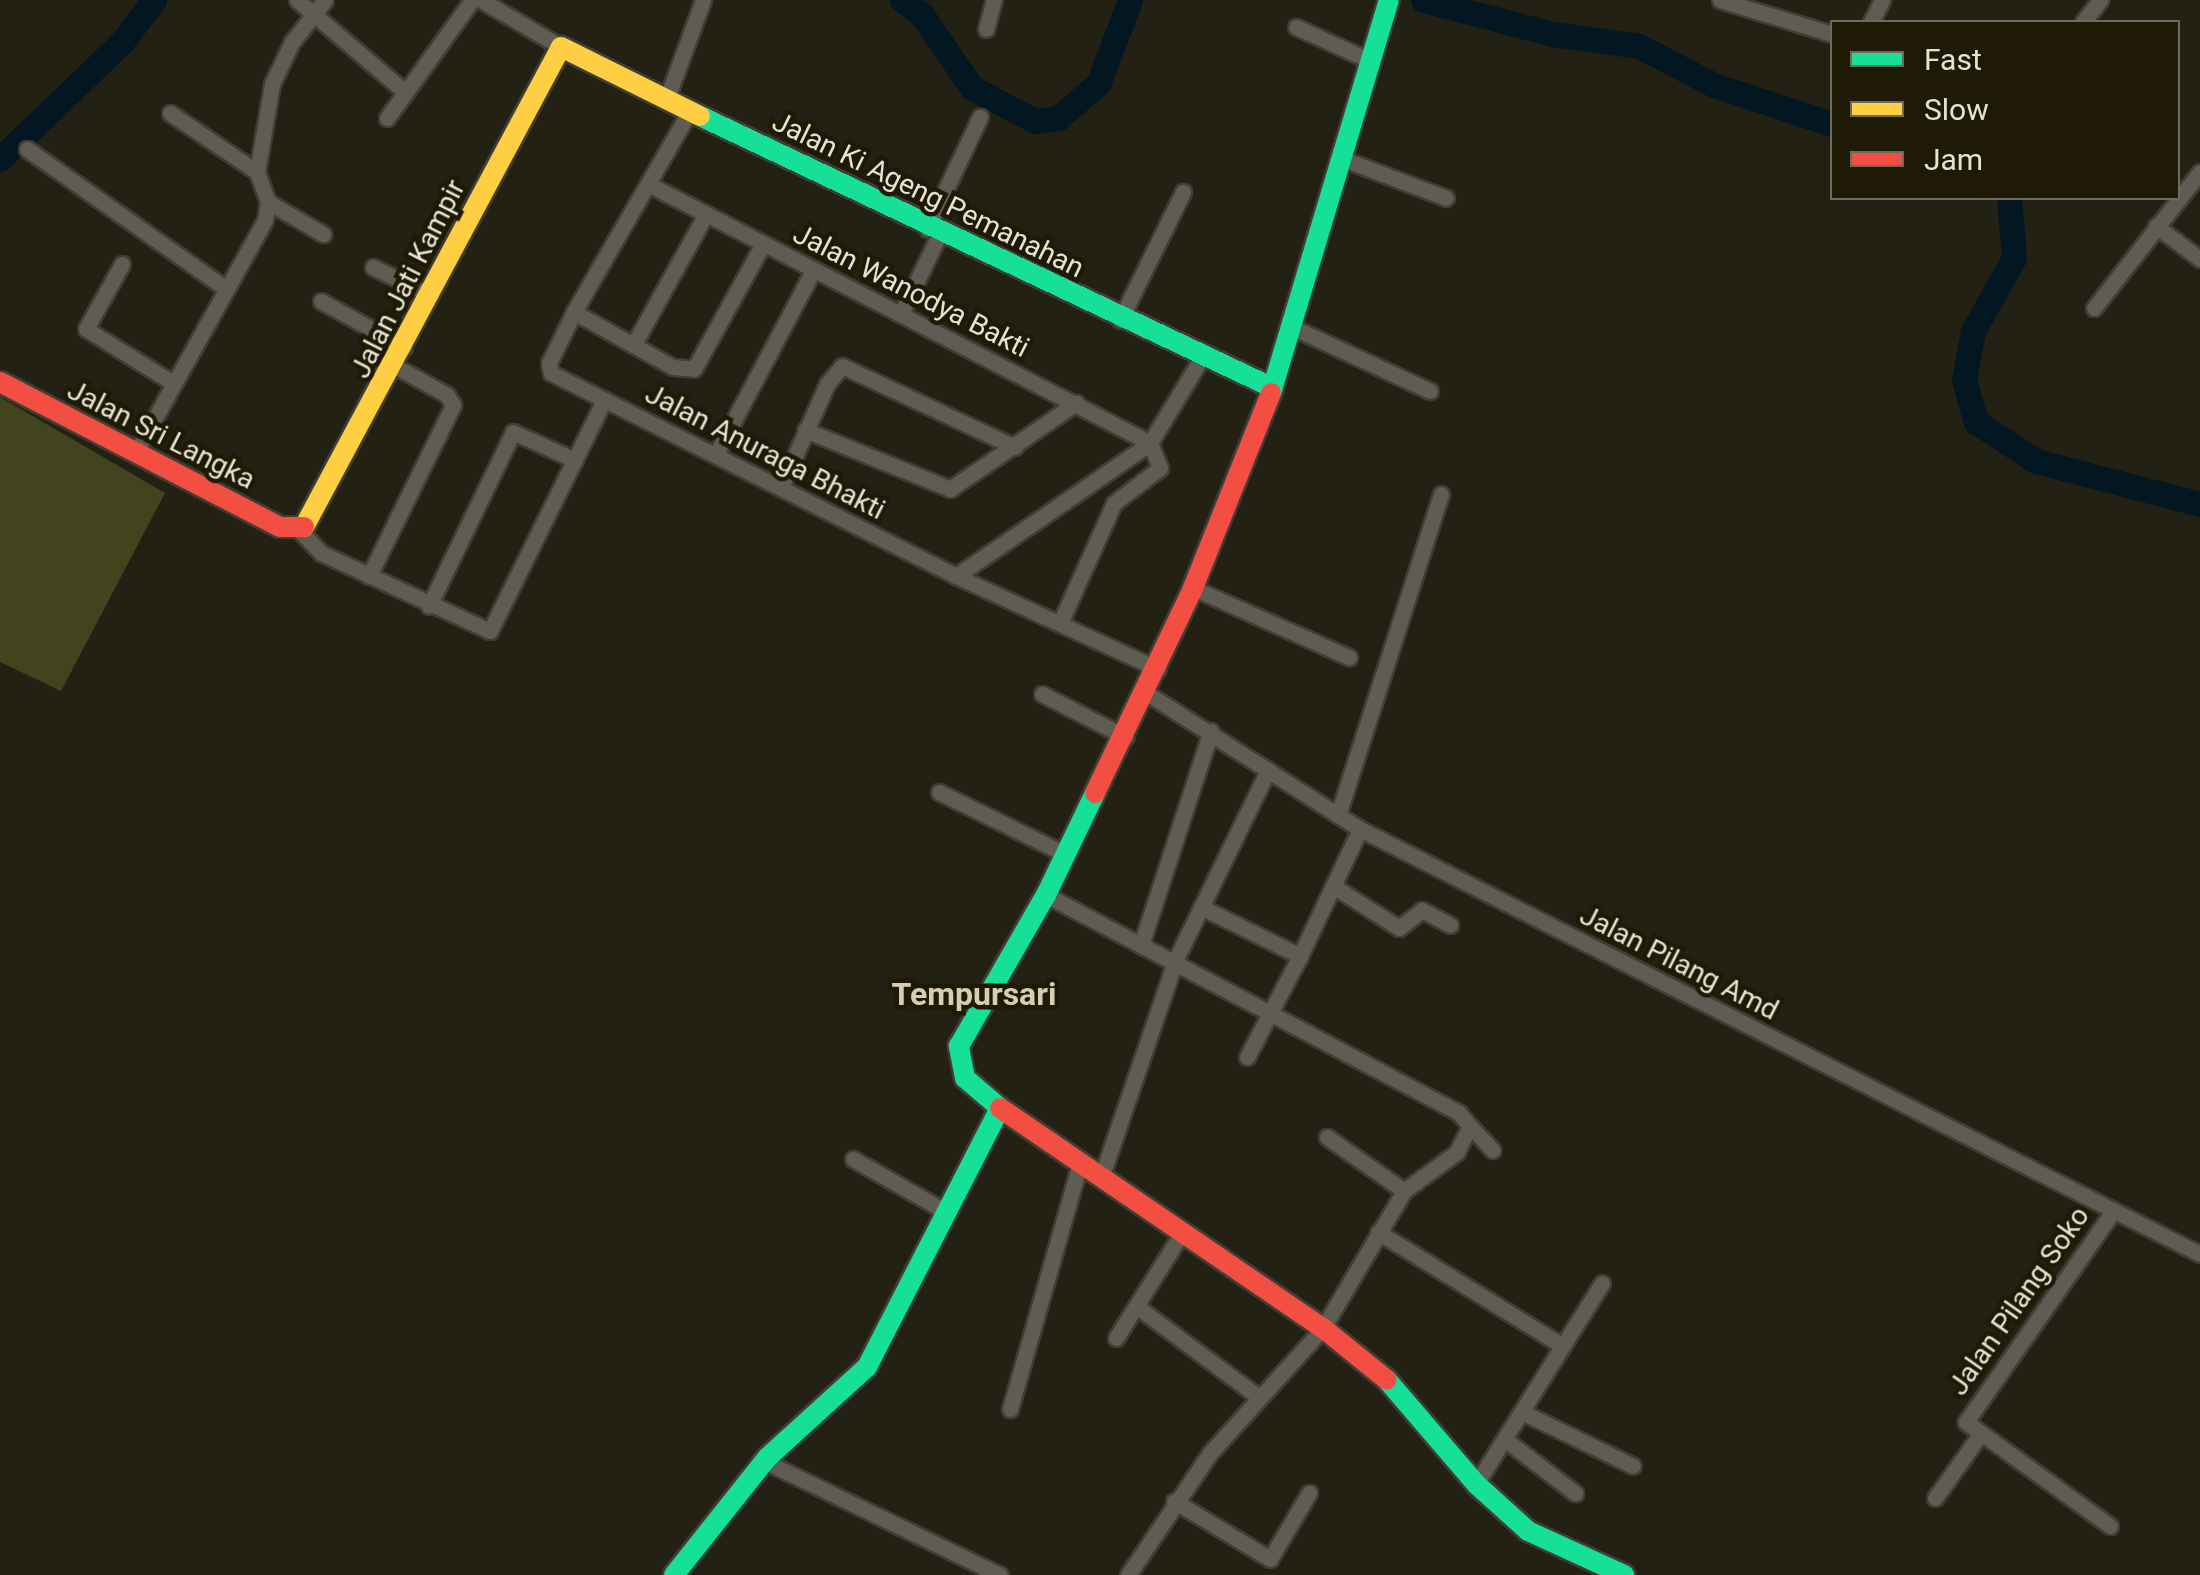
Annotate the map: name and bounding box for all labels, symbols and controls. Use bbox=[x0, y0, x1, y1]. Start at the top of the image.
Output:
legend bbox=[1830, 20, 2180, 200]
text: Fast bbox=[1924, 42, 1982, 77]
text: Slow bbox=[1924, 92, 1989, 127]
street label: Jalan Ki Ageng Pemanahan bbox=[767, 105, 1089, 285]
text: Jam bbox=[1924, 142, 1983, 177]
street label: Jalan Jati Kampir bbox=[344, 174, 472, 384]
street label: Jalan Wanodya Bakti bbox=[788, 217, 1034, 365]
street label: Jalan Sri Langka bbox=[62, 373, 260, 497]
street label: Jalan Anuraga Bhakti bbox=[639, 377, 891, 527]
street label: Jalan Pilang Amd bbox=[1574, 898, 1784, 1028]
district label: Tempursari bbox=[892, 975, 1056, 1013]
street label: Jalan Pilang Soko bbox=[1941, 1200, 2097, 1402]

